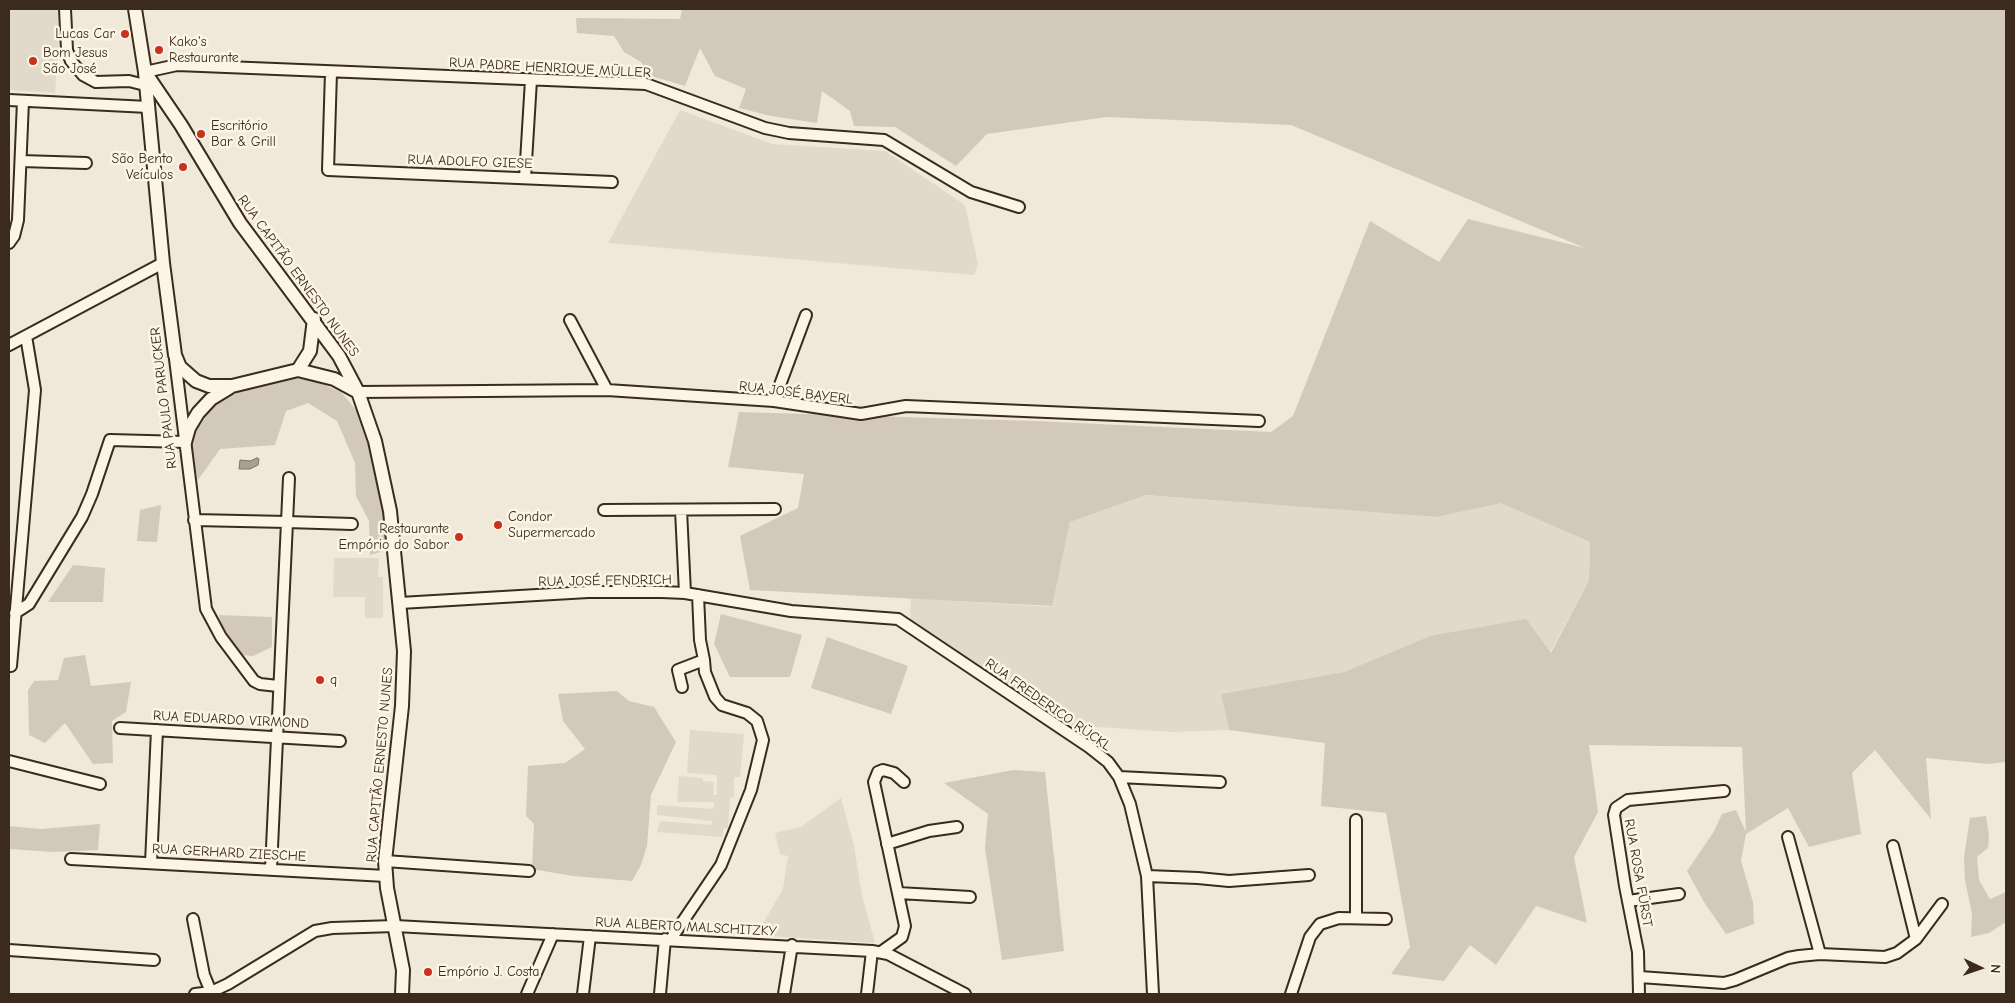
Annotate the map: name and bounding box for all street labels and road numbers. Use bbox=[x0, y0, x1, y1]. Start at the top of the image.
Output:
street label: RUA PADRE HENRIQUE MÜLLER bbox=[449, 54, 651, 82]
street label: RUA ADOLFO GIESE bbox=[407, 151, 533, 173]
street label: RUA CAPITÃO ERNESTO NUNES bbox=[234, 192, 362, 360]
street label: RUA PAULO PARUCKER bbox=[147, 326, 181, 470]
street label: RUA JOSÉ BAYERL bbox=[738, 378, 854, 408]
street label: RUA JOSÉ FENDRICH bbox=[538, 571, 672, 591]
street label: RUA FREDERICO RÜCKL bbox=[982, 655, 1114, 755]
street label: RUA CAPITÃO ERNESTO NUNES bbox=[363, 667, 397, 863]
street label: RUA EDUARDO VIRMOND bbox=[152, 708, 310, 732]
street label: RUA ROSA FÜRST bbox=[1620, 818, 1656, 928]
street label: RUA GERHARD ZIESCHE bbox=[151, 841, 307, 865]
street label: RUA ALBERTO MALSCHITZKY bbox=[595, 914, 777, 940]

